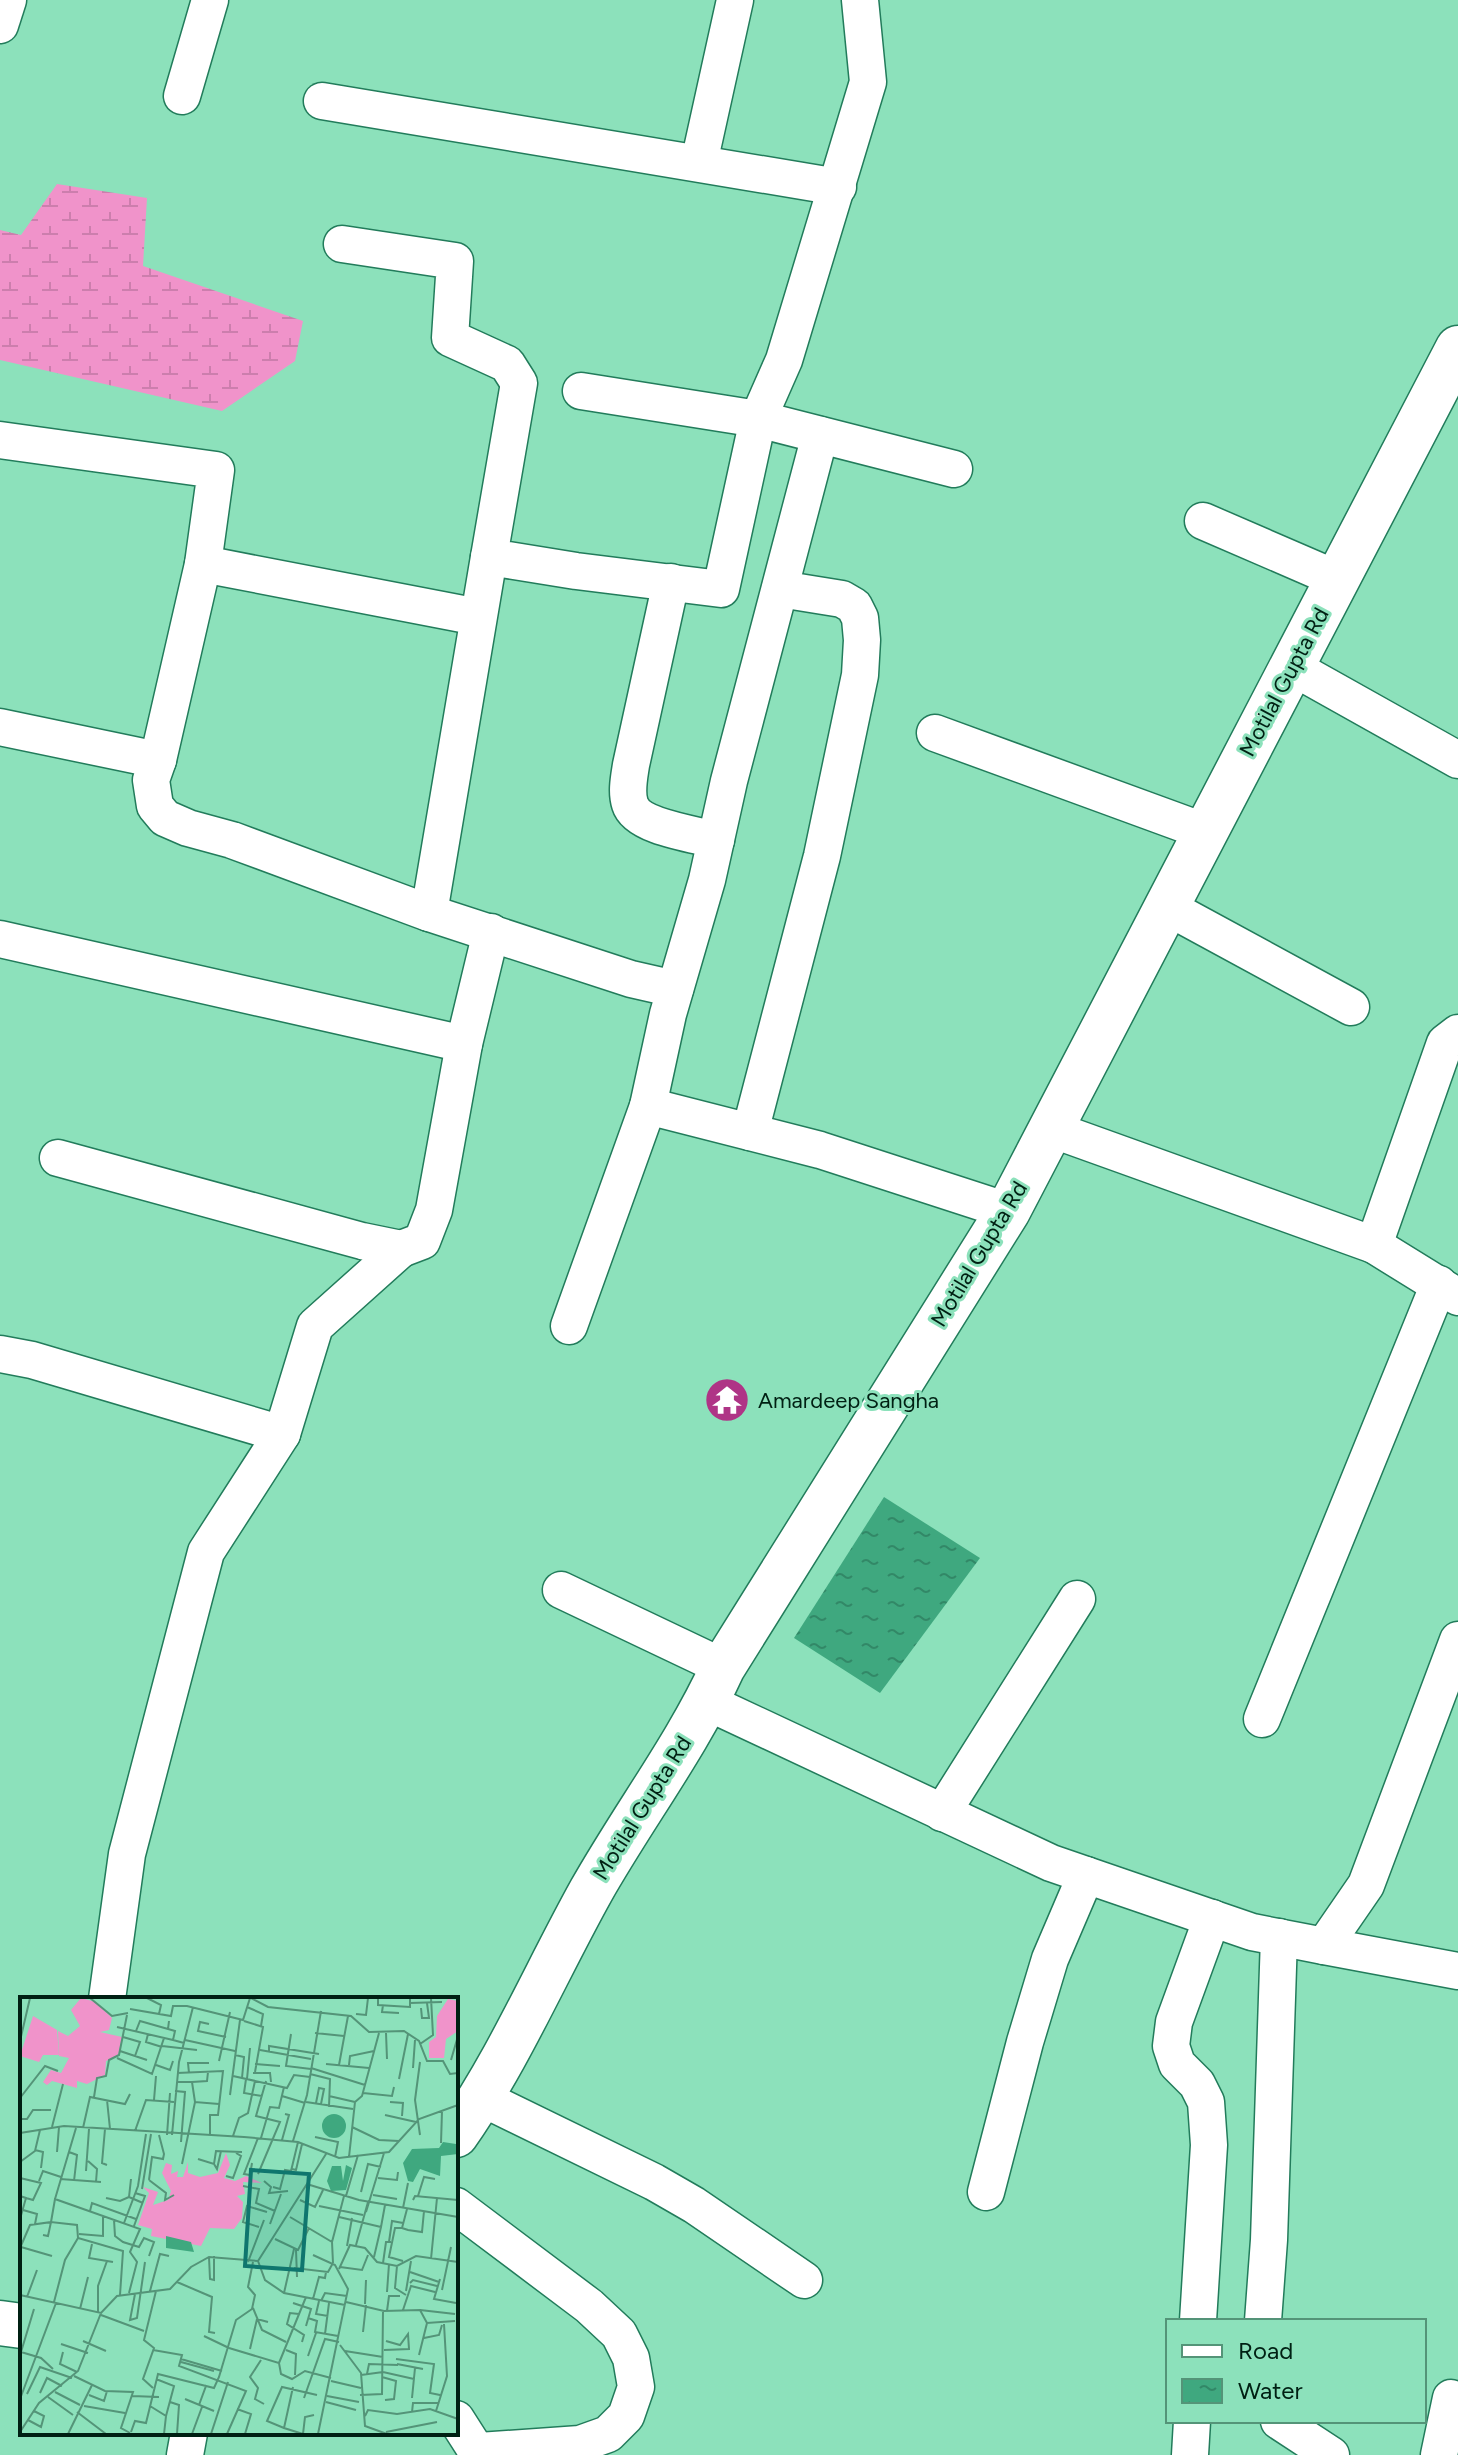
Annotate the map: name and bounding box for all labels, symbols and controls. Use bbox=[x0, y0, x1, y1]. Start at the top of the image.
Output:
street label: Motilal Gupta Rd bbox=[1233, 603, 1335, 761]
street label: Motilal Gupta Rd bbox=[925, 1176, 1033, 1332]
temple icon: Amardeep Sangha bbox=[703, 1376, 751, 1424]
place label: Amardeep Sangha bbox=[758, 1387, 939, 1414]
street label: Motilal Gupta Rd bbox=[587, 1731, 697, 1885]
inset map bbox=[20, 1997, 458, 2435]
legend bbox=[1166, 2319, 1426, 2423]
text: Road bbox=[1238, 2336, 1293, 2365]
text: Water bbox=[1238, 2376, 1303, 2405]

